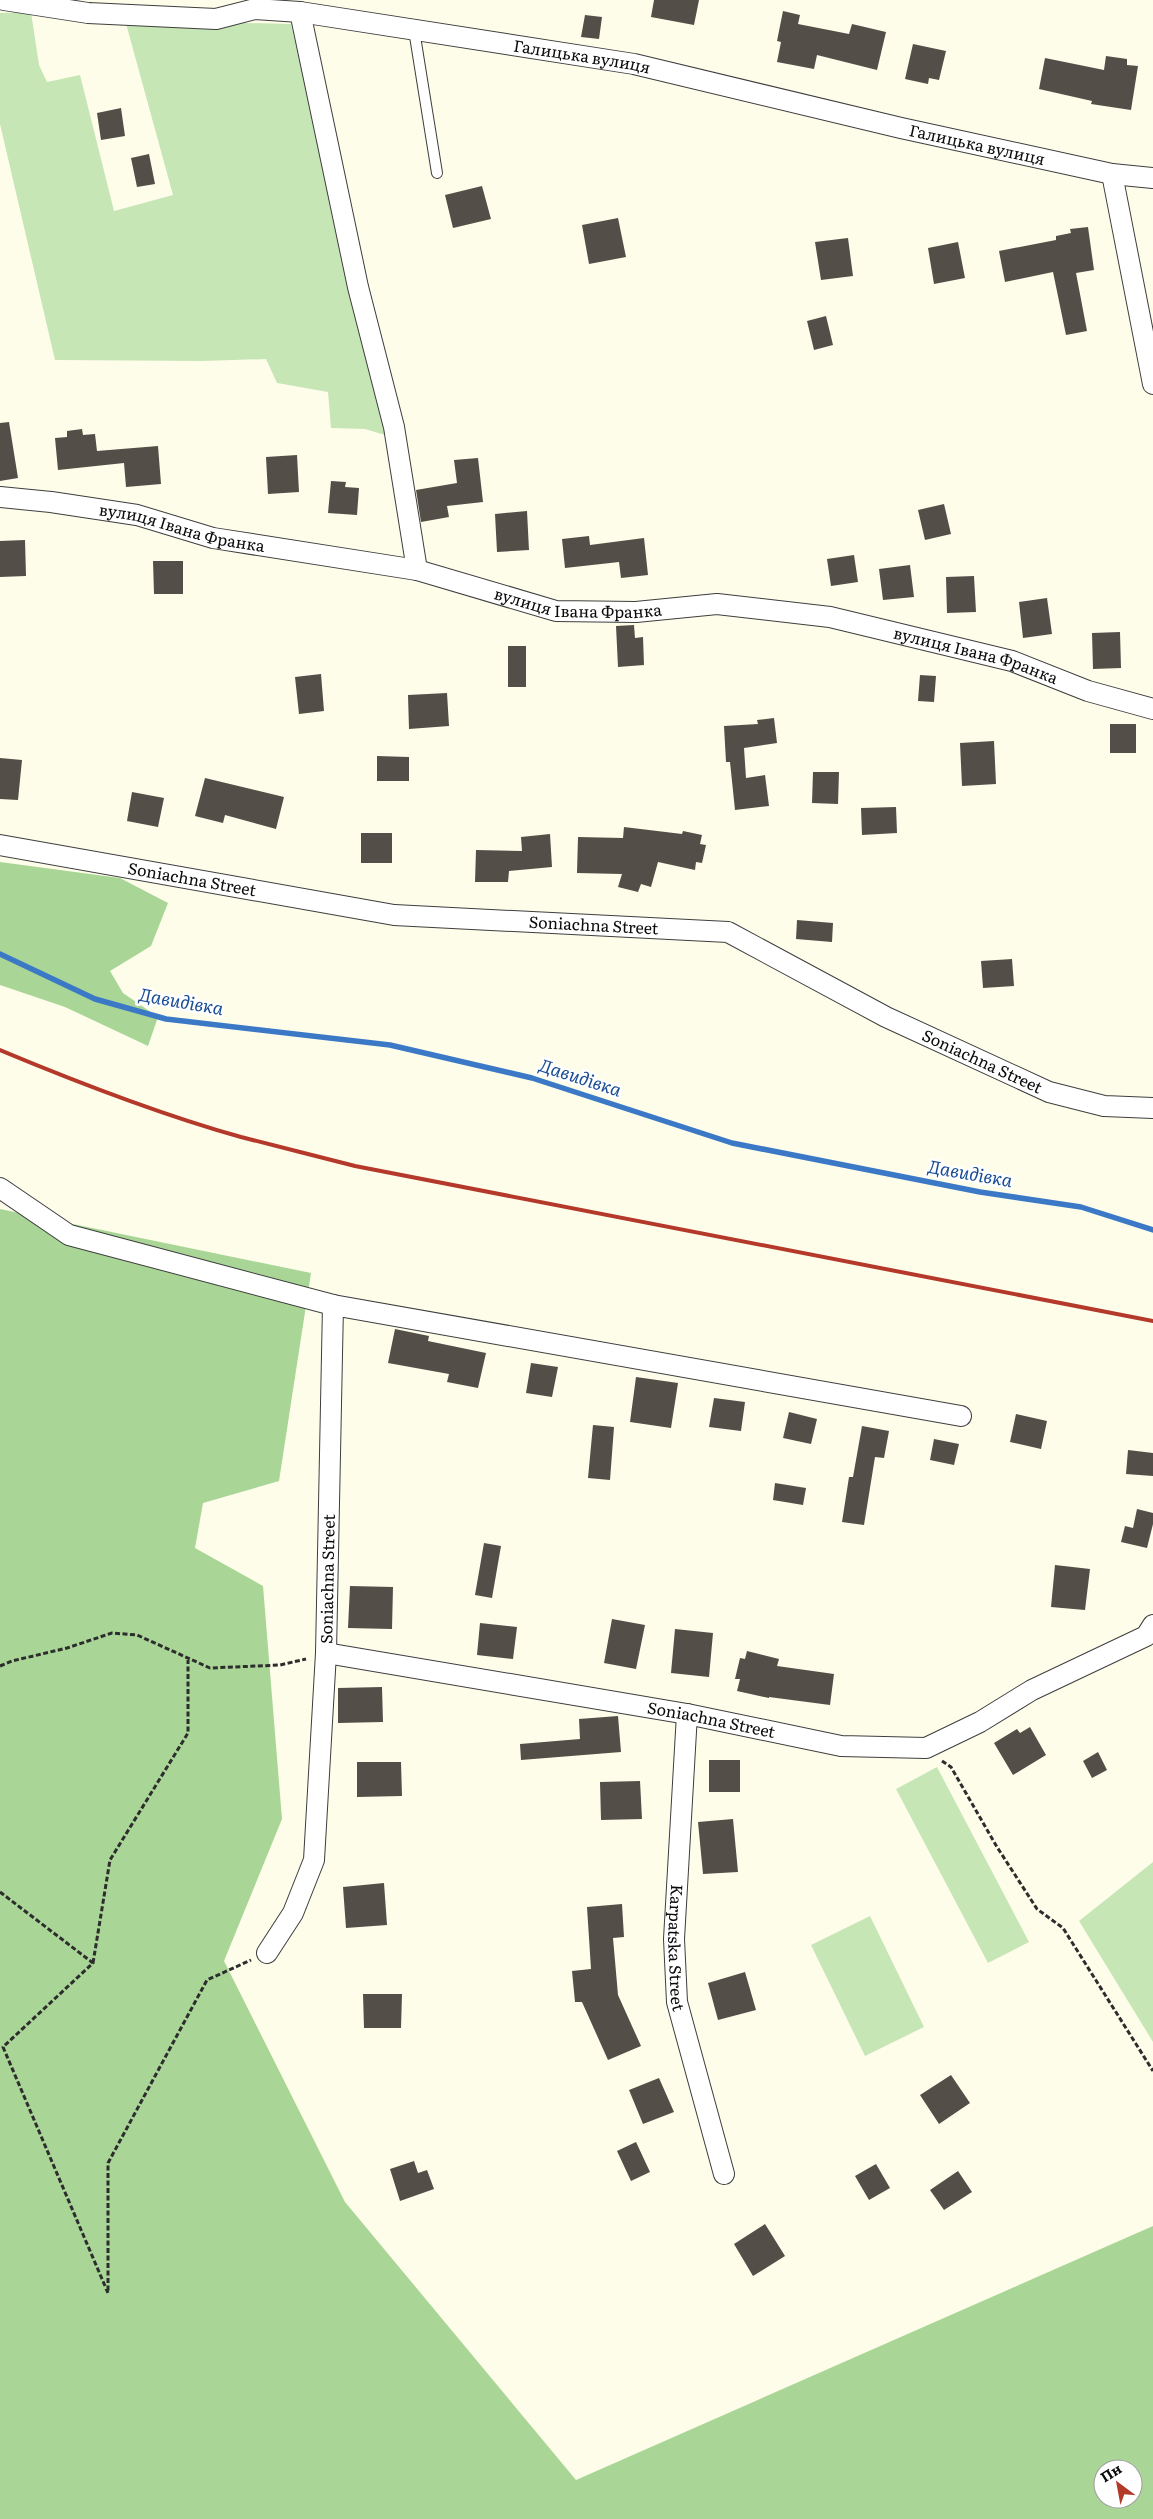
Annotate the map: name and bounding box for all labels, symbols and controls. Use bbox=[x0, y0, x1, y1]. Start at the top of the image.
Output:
street label: Галицька вулиця bbox=[512, 32, 653, 79]
street label: Галицька вулиця bbox=[907, 117, 1048, 170]
street label: вулиця Івана Франка bbox=[98, 496, 267, 557]
street label: вулиця Івана Франка bbox=[492, 580, 663, 623]
street label: вулиця Івана Франка bbox=[891, 620, 1062, 689]
street label: Soniachna Street bbox=[126, 855, 259, 901]
street label: Soniachna Street bbox=[528, 909, 660, 939]
water label: Давидівка bbox=[137, 980, 226, 1021]
street label: Soniachna Street bbox=[919, 1022, 1047, 1099]
water label: Давидівка bbox=[536, 1051, 626, 1103]
water label: Давидівка bbox=[926, 1152, 1015, 1193]
street label: Soniachna Street bbox=[313, 1513, 340, 1644]
street label: Soniachna Street bbox=[646, 1695, 778, 1743]
street label: Karpatska Street bbox=[663, 1884, 692, 2014]
text: Пн bbox=[1096, 2458, 1125, 2486]
north arrow bbox=[1093, 2459, 1143, 2509]

